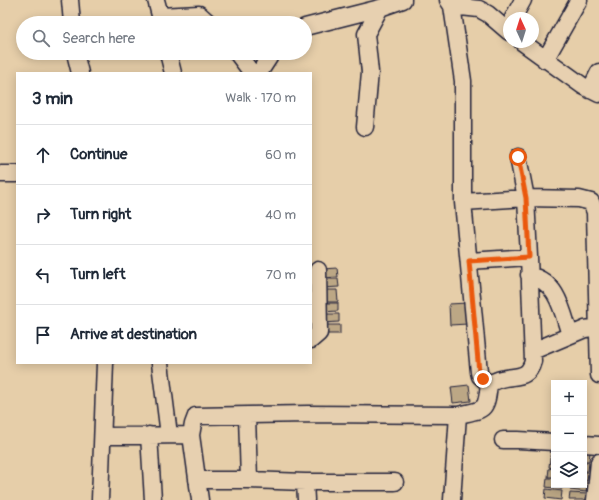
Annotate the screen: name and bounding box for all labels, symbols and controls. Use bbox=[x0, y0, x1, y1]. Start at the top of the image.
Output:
north arrow bbox=[503, 12, 539, 48]
search box bbox=[16, 16, 312, 60]
icon: search bbox=[30, 27, 52, 49]
text: Search here bbox=[62, 29, 135, 48]
text: 3 min bbox=[32, 88, 73, 109]
text: Walk · 170 m bbox=[225, 90, 296, 106]
icon: ahead bbox=[32, 144, 54, 166]
text: Continue bbox=[70, 145, 128, 164]
text: 60 m bbox=[265, 147, 296, 163]
route start bbox=[509, 148, 527, 166]
icon: right bbox=[32, 204, 54, 226]
text: Turn right bbox=[70, 205, 131, 224]
text: 40 m bbox=[265, 207, 296, 223]
icon: left bbox=[32, 264, 54, 286]
text: Turn left bbox=[70, 265, 126, 284]
text: 70 m bbox=[266, 267, 296, 283]
icon: arrive bbox=[32, 324, 54, 346]
text: Arrive at destination bbox=[70, 325, 197, 344]
route end bbox=[474, 370, 492, 388]
map controls bbox=[551, 380, 587, 488]
button: + bbox=[551, 380, 587, 416]
button: − bbox=[551, 416, 587, 452]
button: layers bbox=[551, 452, 587, 488]

